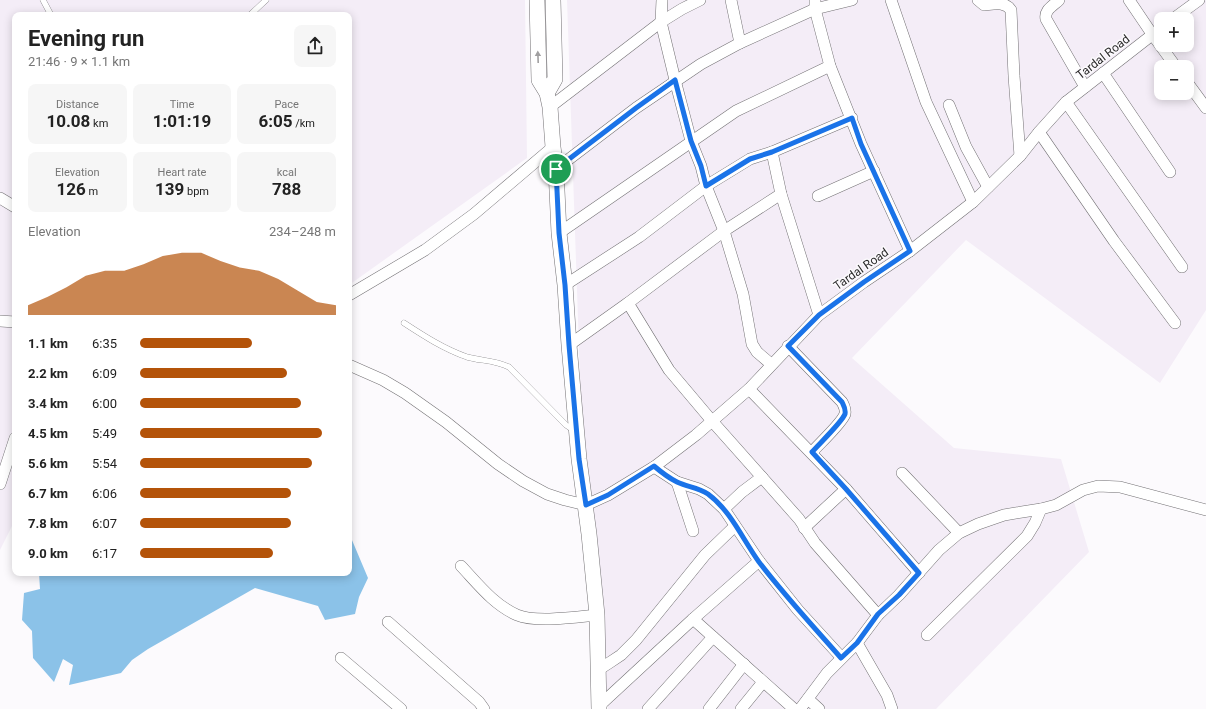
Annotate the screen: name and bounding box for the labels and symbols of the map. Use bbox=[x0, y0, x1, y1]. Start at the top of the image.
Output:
street label: Tardal Road bbox=[1074, 32, 1132, 82]
one-way arrow bbox=[535, 51, 542, 63]
pin bbox=[539, 152, 573, 186]
street label: Tardal Road bbox=[831, 245, 891, 293]

